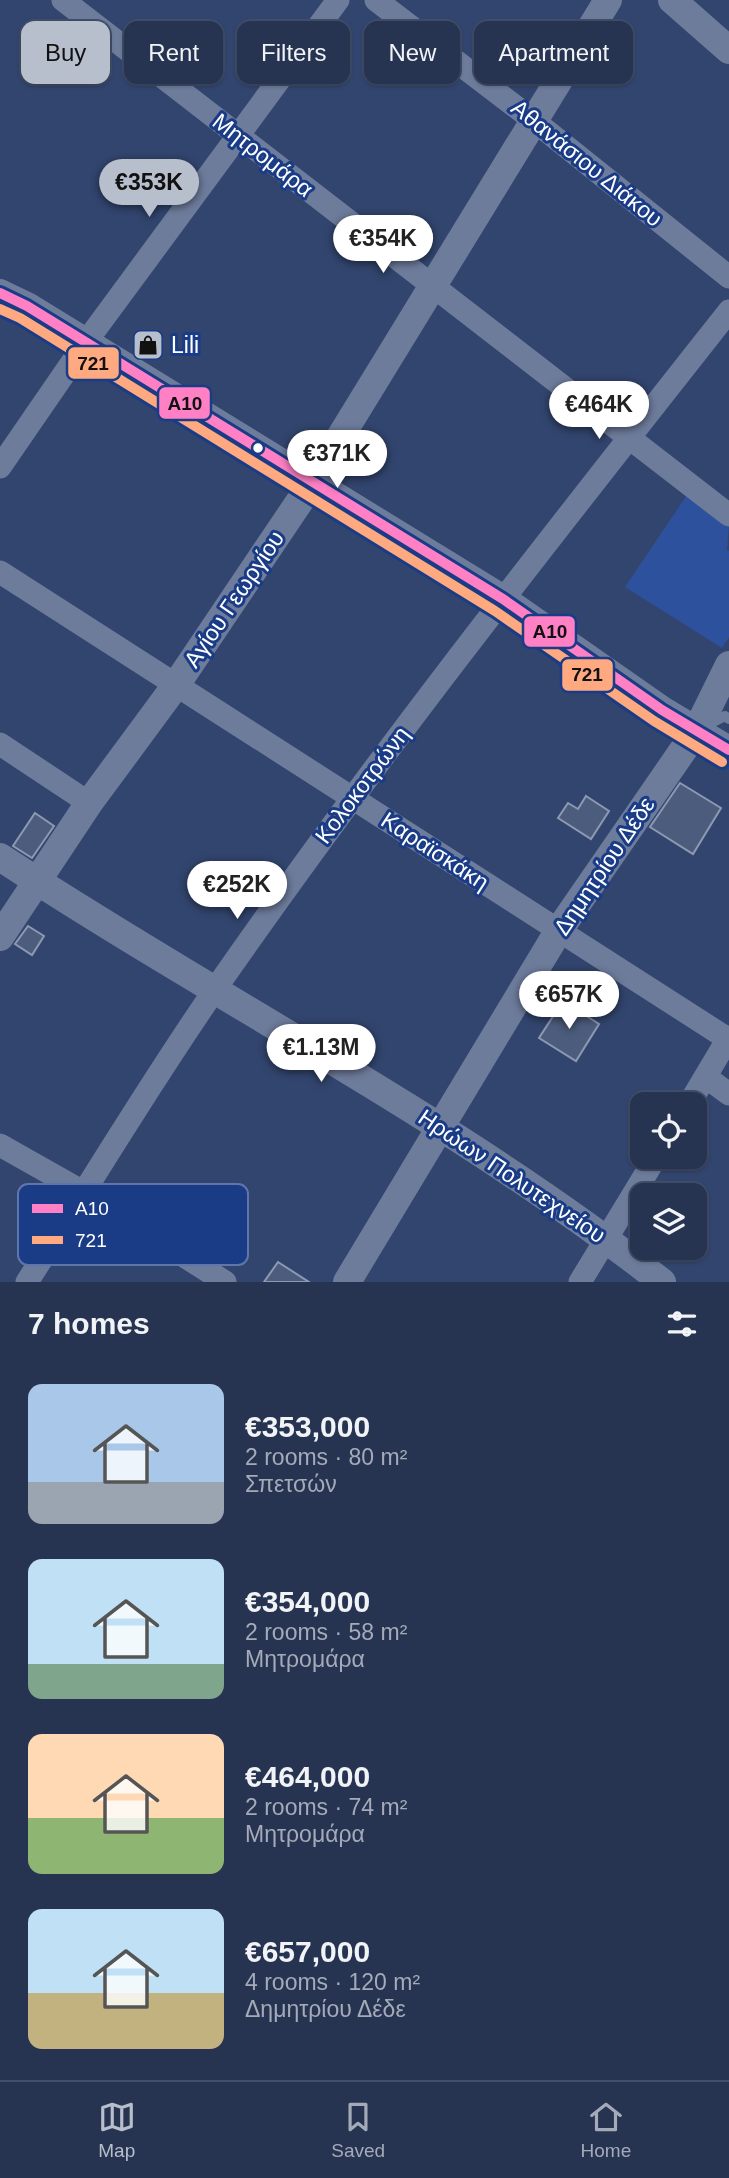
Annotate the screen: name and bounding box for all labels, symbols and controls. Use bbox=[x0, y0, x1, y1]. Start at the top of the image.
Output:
chip: Buy bbox=[21, 21, 110, 84]
chip: Rent bbox=[124, 21, 223, 84]
chip: Filters bbox=[237, 21, 350, 84]
chip: New bbox=[364, 21, 460, 84]
chip: Apartment bbox=[474, 21, 633, 84]
street label: Αθανάσιου Διάκου bbox=[506, 94, 668, 232]
street label: Μητρομάρα bbox=[208, 108, 318, 202]
pin: €353K bbox=[100, 160, 198, 219]
text: €353K bbox=[115, 169, 183, 195]
pin: €354K bbox=[334, 216, 432, 275]
text: €354K bbox=[349, 225, 417, 251]
shop icon: Lili bbox=[131, 328, 165, 362]
place label: Lili bbox=[171, 332, 199, 358]
line badge: 721 bbox=[67, 346, 120, 380]
text: 721 bbox=[77, 353, 109, 374]
pin: €464K bbox=[550, 382, 648, 441]
line badge: Α10 bbox=[158, 386, 211, 420]
text: €464K bbox=[565, 391, 633, 417]
text: Α10 bbox=[168, 393, 202, 414]
pin: €371K bbox=[288, 430, 386, 490]
text: €371K bbox=[303, 440, 371, 466]
unlabelled marker bbox=[251, 441, 265, 455]
street label: Αγίου Γεωργίου bbox=[179, 526, 289, 672]
line badge: Α10 bbox=[523, 615, 576, 648]
text: Α10 bbox=[533, 621, 567, 642]
line badge: 721 bbox=[561, 658, 614, 692]
text: 721 bbox=[571, 664, 603, 685]
street label: Κολοκοτρώνη bbox=[310, 721, 414, 849]
street label: Δημητρίου Δέδε bbox=[548, 792, 660, 940]
street label: Καραϊσκάκη bbox=[376, 807, 494, 895]
pin: €252K bbox=[188, 862, 286, 921]
text: €252K bbox=[203, 871, 271, 897]
pin: €657K bbox=[520, 972, 618, 1031]
text: €657K bbox=[535, 981, 603, 1007]
pin: €1.13M bbox=[264, 1024, 378, 1084]
text: €1.13M bbox=[283, 1034, 359, 1060]
map controls bbox=[630, 1092, 707, 1260]
button: locate bbox=[630, 1092, 707, 1169]
street label: Ηρώων Πολυτεχνείου bbox=[414, 1104, 610, 1248]
button: layers bbox=[630, 1183, 707, 1260]
legend bbox=[18, 1184, 248, 1265]
text: Α10 bbox=[75, 1198, 109, 1219]
text: 721 bbox=[75, 1230, 107, 1251]
icon: filters bbox=[663, 1305, 701, 1343]
text: 7 homes bbox=[28, 1307, 150, 1340]
text: €353,000 bbox=[245, 1410, 370, 1443]
icon: home bbox=[84, 1412, 168, 1496]
text: 2 rooms · 80 m² bbox=[245, 1444, 407, 1470]
text: Σπετσών bbox=[245, 1471, 337, 1497]
text: €354,000 bbox=[245, 1585, 370, 1618]
icon: home bbox=[84, 1587, 168, 1671]
text: 2 rooms · 58 m² bbox=[245, 1619, 407, 1645]
text: Μητρομάρα bbox=[245, 1646, 365, 1672]
text: €464,000 bbox=[245, 1760, 370, 1793]
icon: home bbox=[84, 1762, 168, 1846]
text: 2 rooms · 74 m² bbox=[245, 1794, 407, 1820]
text: Μητρομάρα bbox=[245, 1821, 365, 1847]
text: €657,000 bbox=[245, 1935, 370, 1968]
icon: home bbox=[84, 1937, 168, 2021]
text: 4 rooms · 120 m² bbox=[245, 1969, 420, 1995]
text: Δημητρίου Δέδε bbox=[245, 1996, 406, 2022]
tab: Map bbox=[98, 2098, 136, 2162]
tab: Saved bbox=[331, 2098, 385, 2162]
tab: Home bbox=[581, 2098, 631, 2162]

